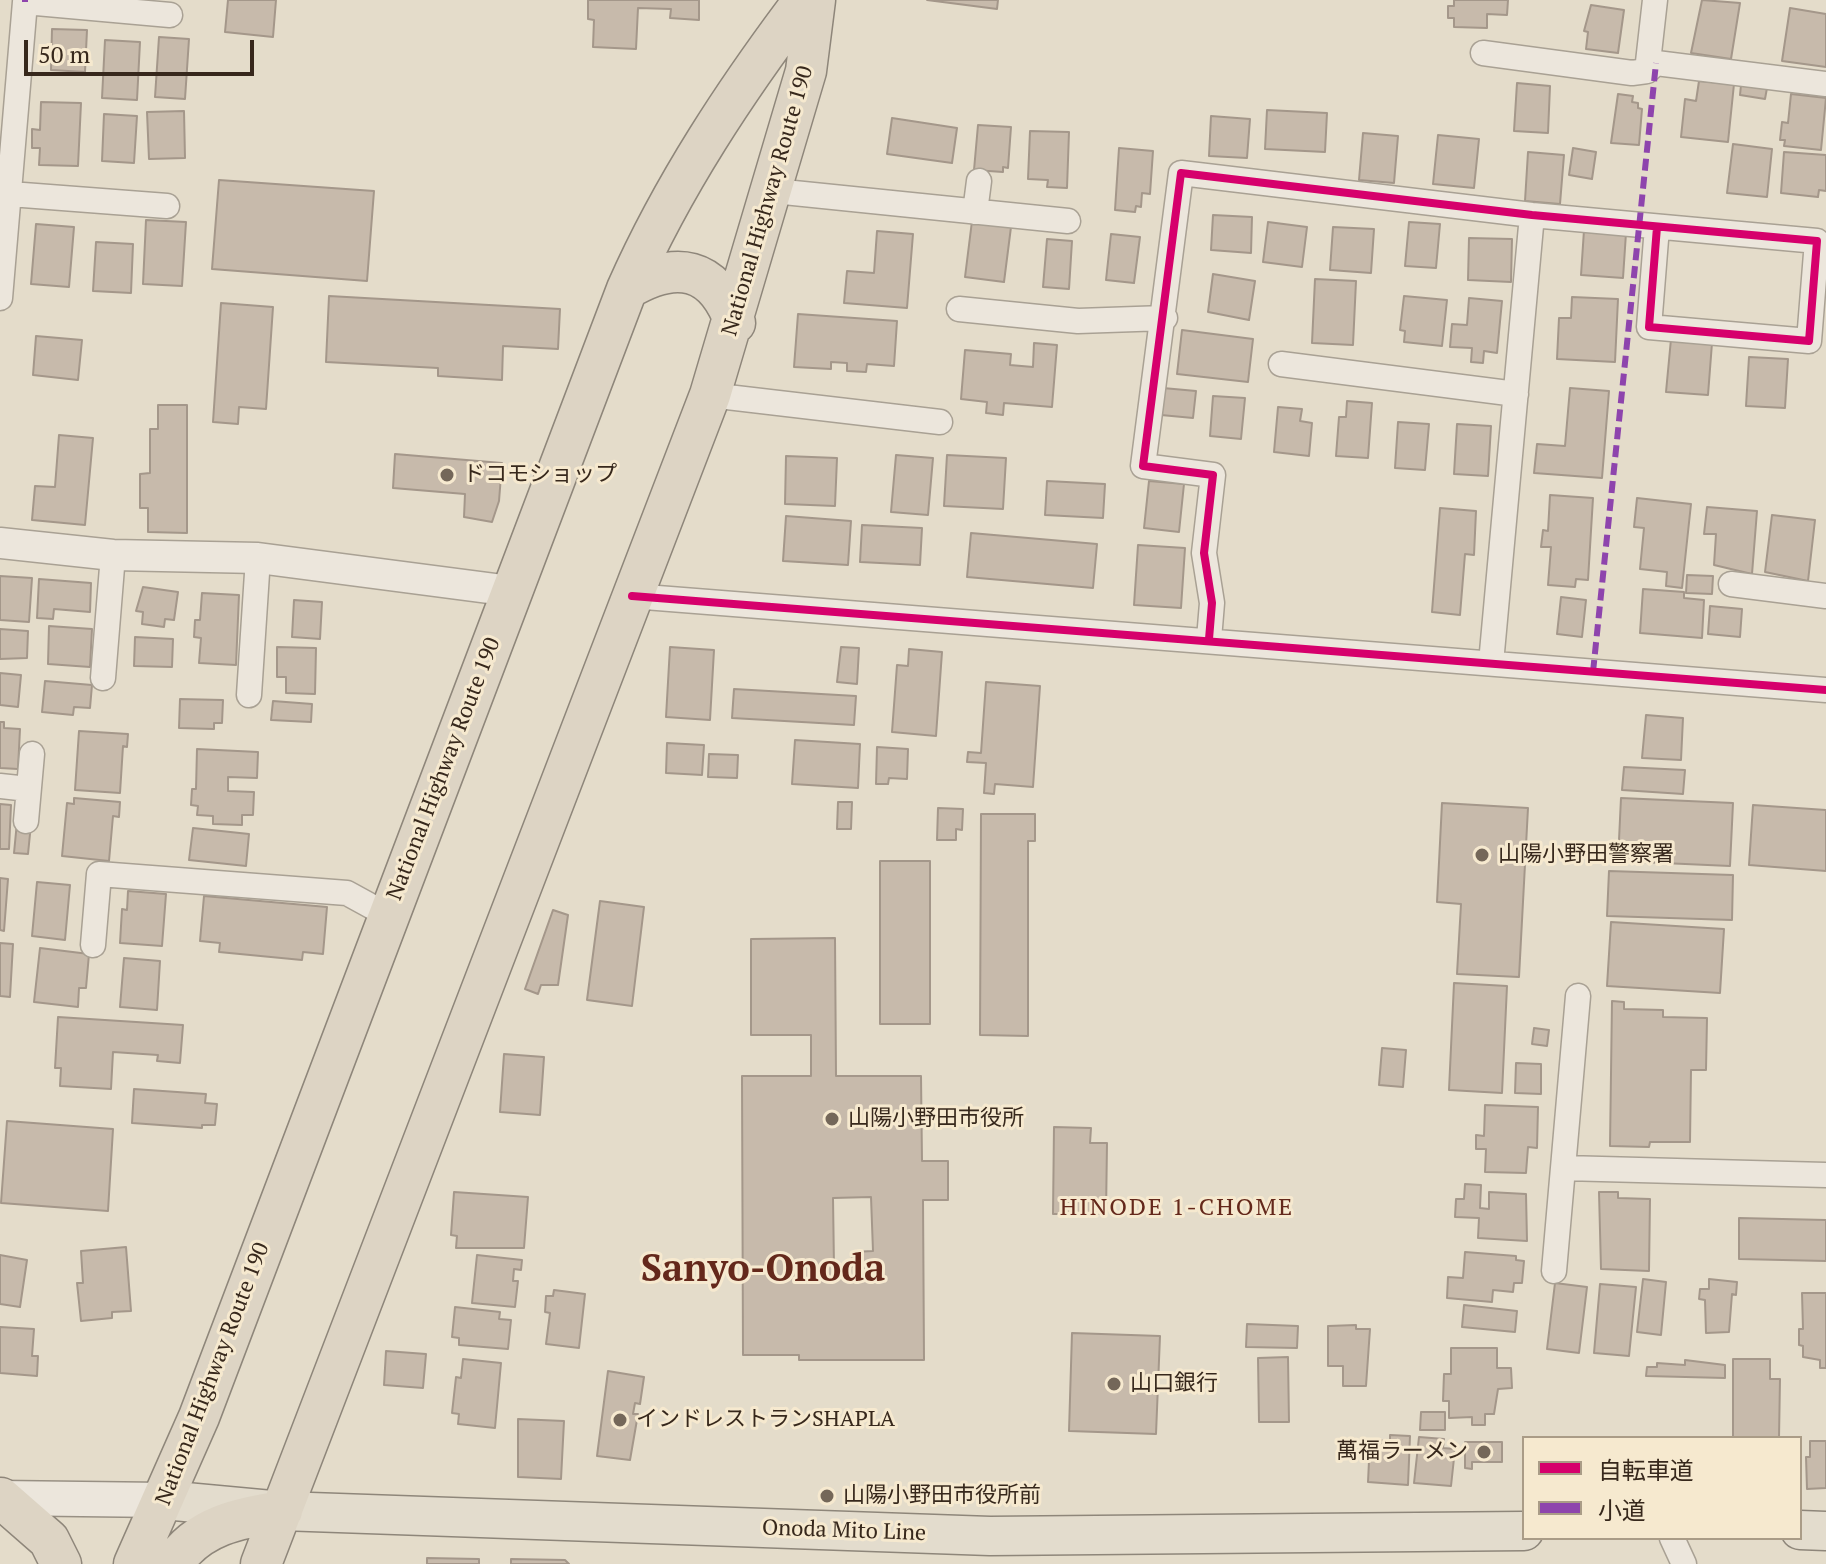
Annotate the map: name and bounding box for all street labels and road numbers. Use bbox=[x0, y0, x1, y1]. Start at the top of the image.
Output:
street label: National Highway Route 190 bbox=[717, 63, 819, 339]
street label: National Highway Route 190 bbox=[382, 634, 506, 904]
street label: National Highway Route 190 bbox=[151, 1239, 275, 1509]
street label: Onoda Mito Line bbox=[761, 1515, 927, 1547]

